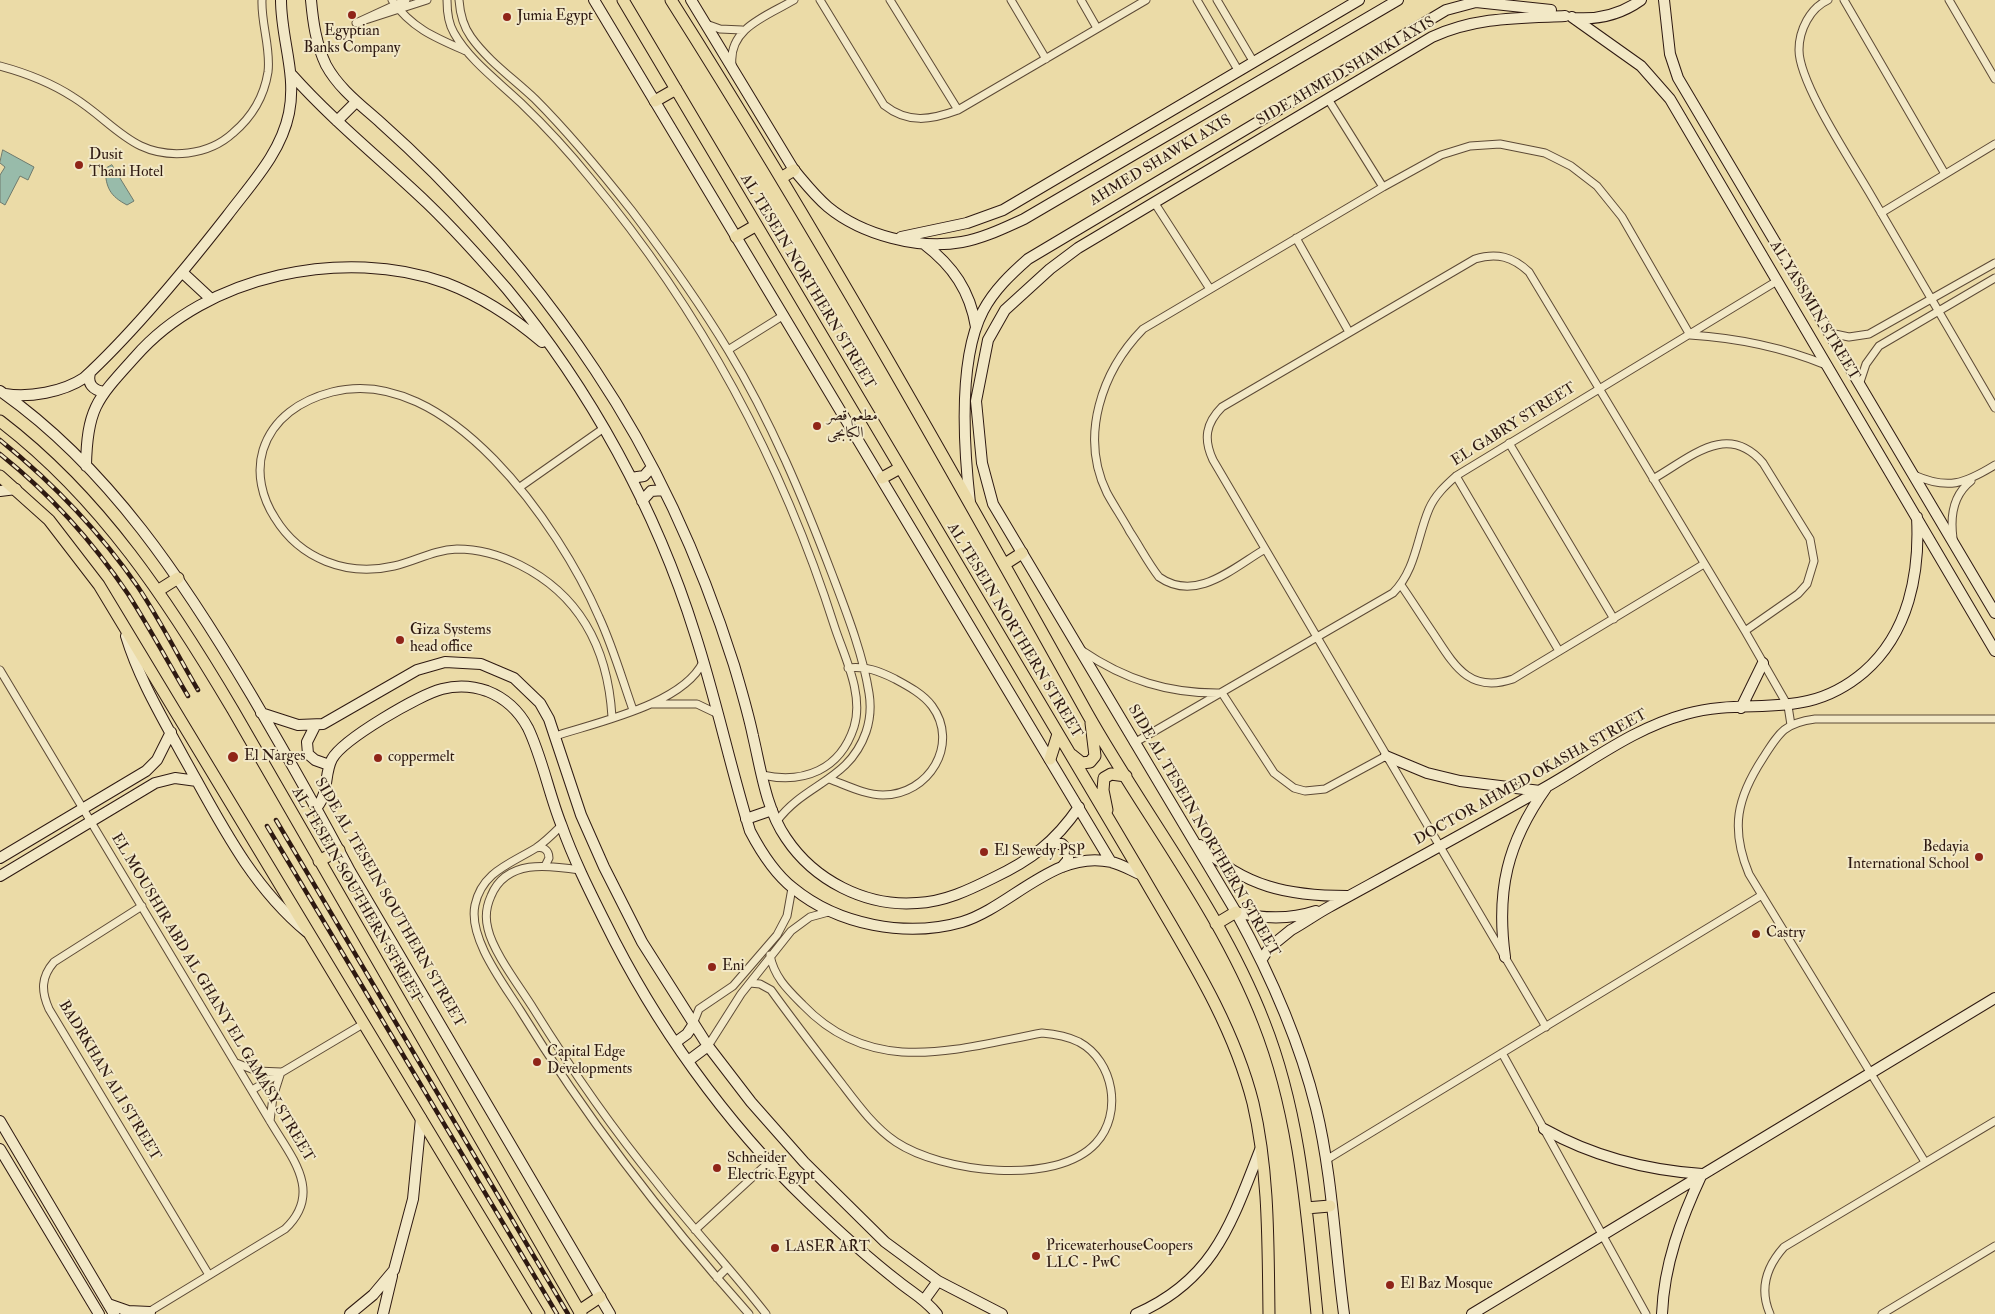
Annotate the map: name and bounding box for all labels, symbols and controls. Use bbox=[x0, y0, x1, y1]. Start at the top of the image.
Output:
place label: Jumia Egypt bbox=[517, 8, 593, 26]
marker: Egyptian Banks Company bbox=[346, 9, 358, 21]
marker: Jumia Egypt bbox=[501, 11, 513, 23]
street label: SIDE AHMED SHAWKI AXIS bbox=[1254, 14, 1438, 130]
place label: Egyptian Banks Company bbox=[304, 23, 400, 58]
street label: AHMED SHAWKI AXIS bbox=[1087, 112, 1235, 210]
place label: Dusit Thani Hotel bbox=[89, 147, 163, 182]
marker: Dusit Thani Hotel bbox=[73, 159, 85, 171]
street label: AL TESEIN NORTHERN STREET bbox=[736, 171, 878, 393]
street label: AL YASSMIN STREET bbox=[1765, 238, 1863, 384]
street label: EL GABRY STREET bbox=[1448, 379, 1580, 471]
place label: مطعم قصر الكبابجى bbox=[827, 408, 878, 443]
marker: مطعم قصر الكبابجى bbox=[811, 420, 823, 432]
street label: AL TESEIN NORTHERN STREET bbox=[943, 520, 1085, 742]
place label: Giza Systems head office bbox=[410, 622, 491, 657]
marker: Giza Systems head office bbox=[394, 634, 406, 646]
street label: SIDE AL TESEIN NORTHERN STREET bbox=[1123, 702, 1283, 960]
street label: DOCTOR AHMED OKASHA STREET bbox=[1411, 706, 1651, 850]
place label: El Narges bbox=[244, 748, 305, 766]
place label: coppermelt bbox=[388, 749, 455, 767]
marker: El Narges bbox=[226, 750, 240, 764]
marker: coppermelt bbox=[372, 752, 384, 764]
street label: SIDE AL TESEIN SOUTHERN STREET bbox=[310, 775, 468, 1031]
street label: AL TESEIN SOUTHERN STREET bbox=[287, 784, 425, 1006]
street label: EL MOUSHIR ABD AL GHANY EL GAMASY STREET bbox=[106, 831, 318, 1165]
place label: Bedayia International School bbox=[1847, 839, 1969, 874]
place label: El Sewedy PSP bbox=[994, 843, 1085, 861]
marker: El Sewedy PSP bbox=[978, 846, 990, 858]
marker: Bedayia International School bbox=[1973, 851, 1985, 863]
place label: Castry bbox=[1766, 925, 1805, 943]
marker: Castry bbox=[1750, 928, 1762, 940]
place label: Eni bbox=[722, 958, 745, 976]
marker: Eni bbox=[706, 961, 718, 973]
street label: BADRKHAN ALI STREET bbox=[54, 998, 164, 1164]
place label: Capital Edge Developments bbox=[547, 1044, 632, 1079]
marker: Capital Edge Developments bbox=[531, 1056, 543, 1068]
place label: Schneider Electric Egypt bbox=[727, 1150, 815, 1185]
marker: Schneider Electric Egypt bbox=[711, 1162, 723, 1174]
place label: PricewaterhouseCoopers LLC - PwC bbox=[1046, 1238, 1193, 1273]
place label: LASER ART bbox=[785, 1239, 870, 1257]
marker: LASER ART bbox=[769, 1242, 781, 1254]
marker: PricewaterhouseCoopers LLC - PwC bbox=[1030, 1250, 1042, 1262]
place label: El Baz Mosque bbox=[1400, 1276, 1493, 1294]
marker: El Baz Mosque bbox=[1384, 1279, 1396, 1291]

